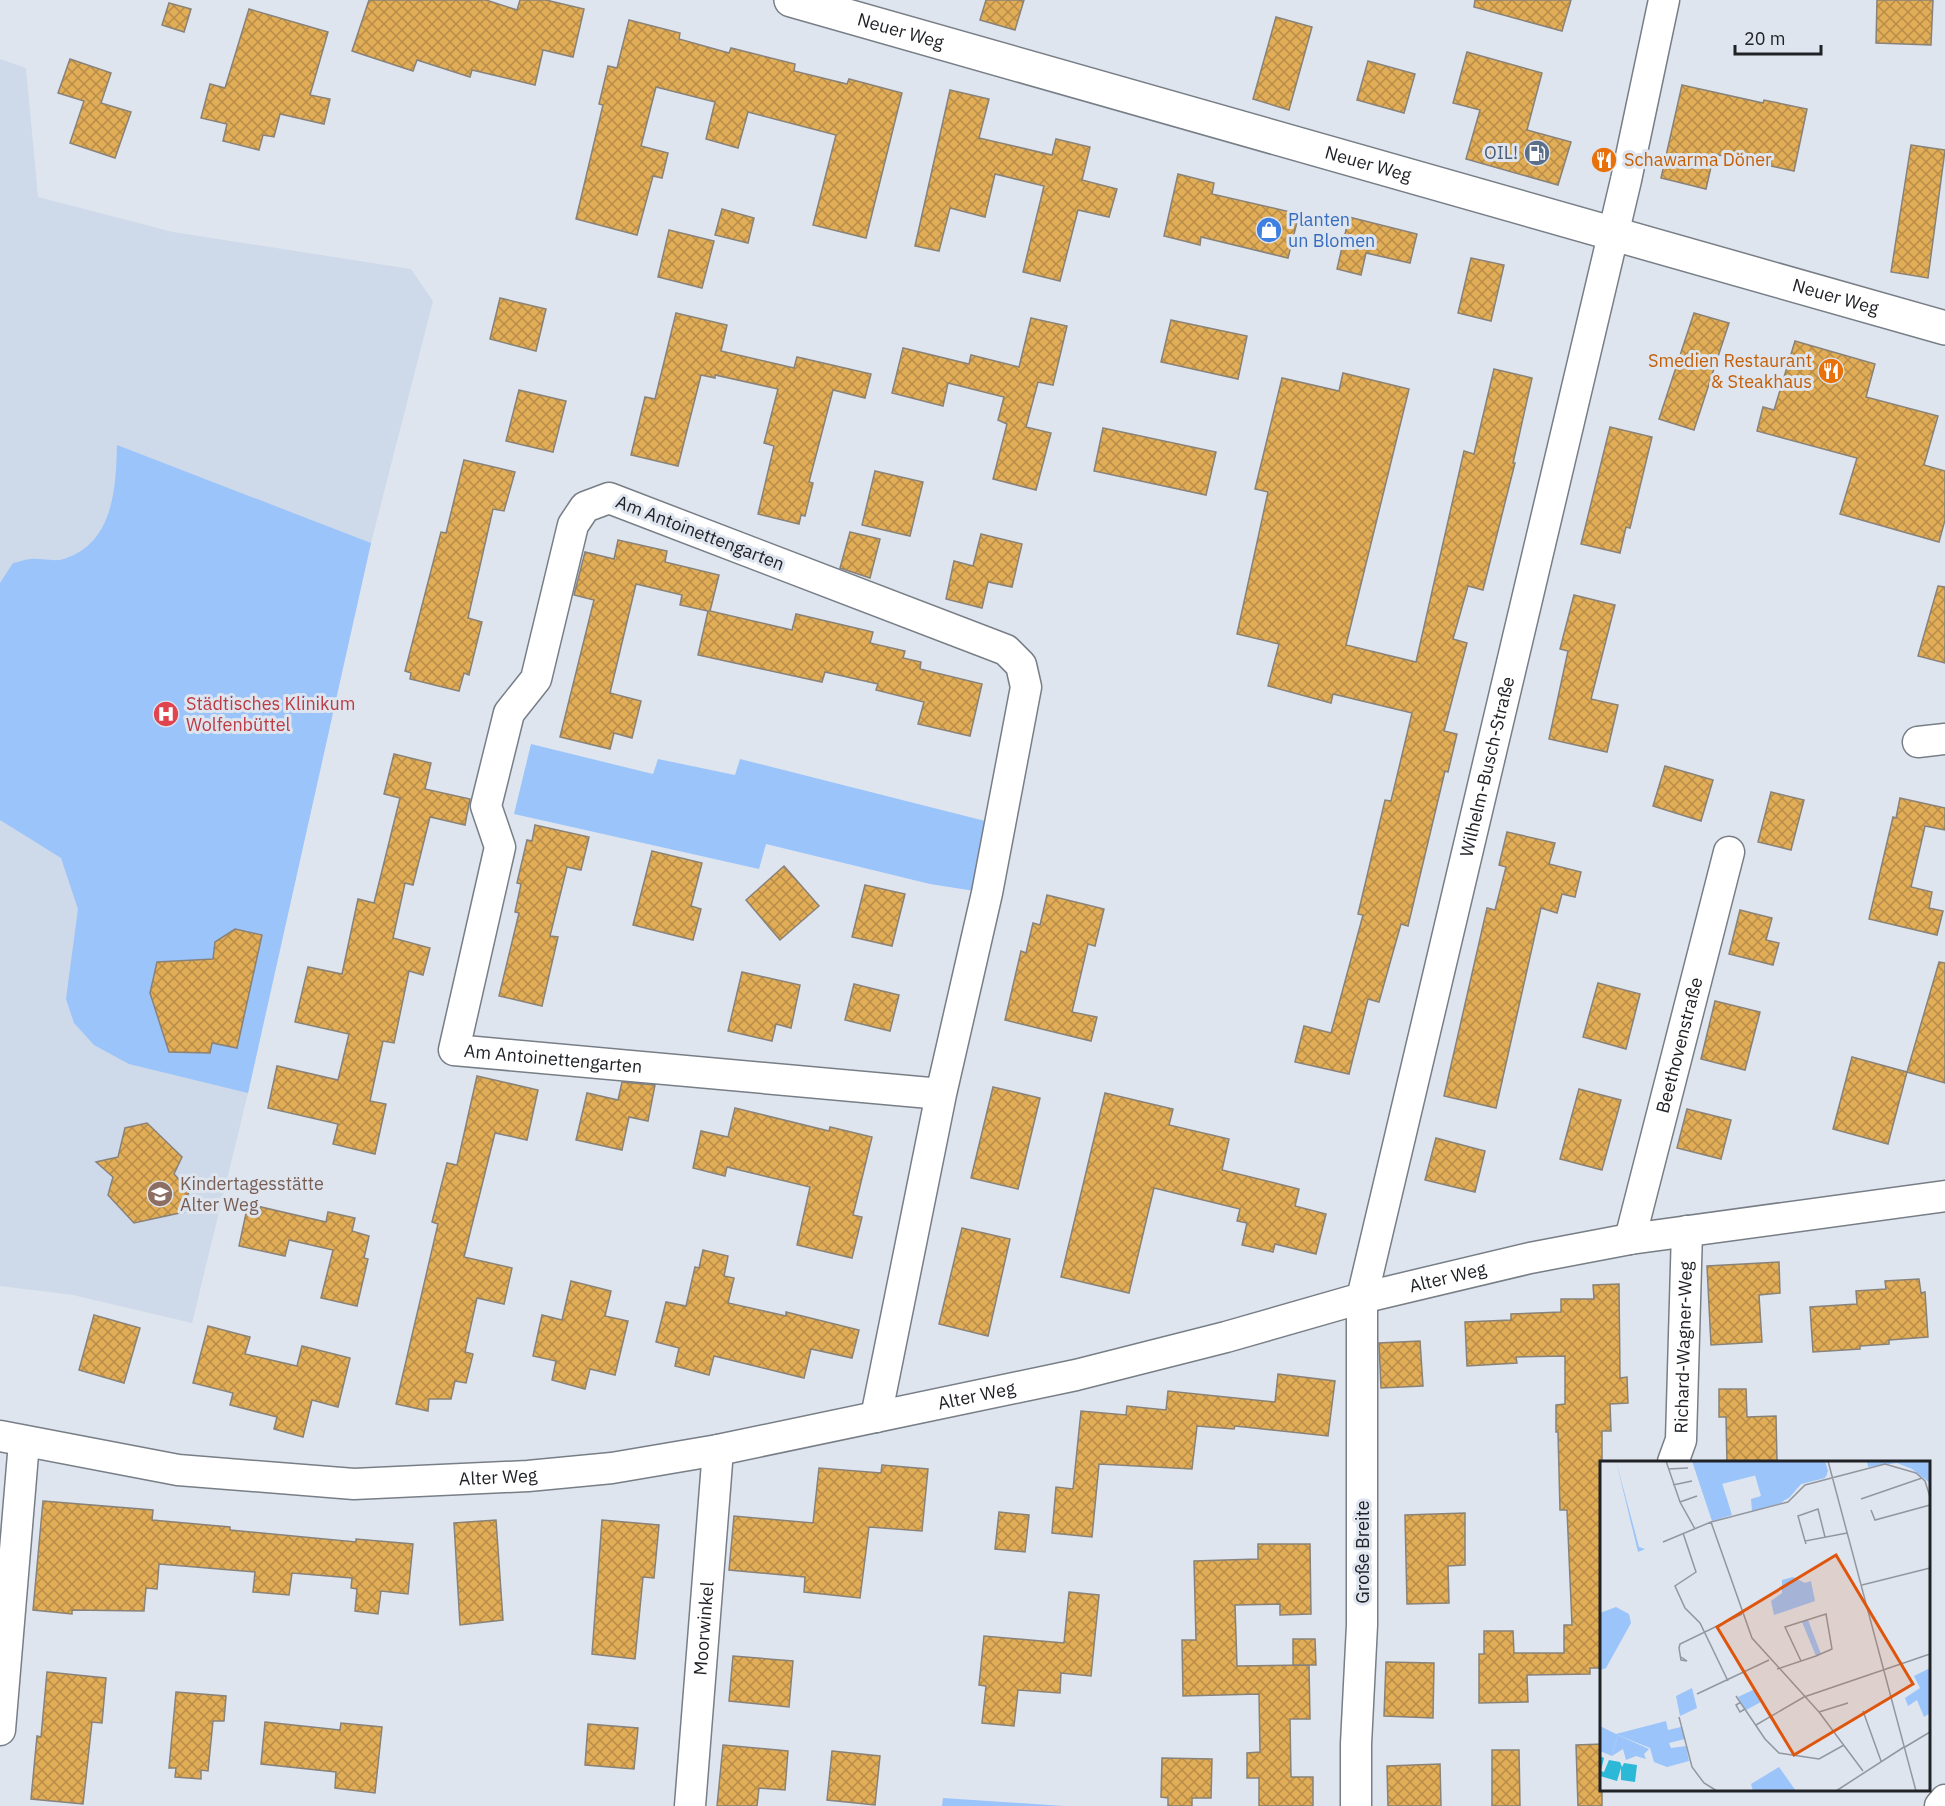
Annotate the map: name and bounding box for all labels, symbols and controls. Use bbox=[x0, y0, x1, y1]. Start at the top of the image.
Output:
street label: Neuer Weg bbox=[855, 7, 947, 54]
scale bar bbox=[1735, 18, 1820, 56]
text: 20 m bbox=[1744, 27, 1786, 50]
fuel station icon: OIL! bbox=[1522, 138, 1552, 168]
street label: Neuer Weg bbox=[1322, 140, 1415, 187]
place label: OIL! bbox=[1484, 141, 1518, 164]
restaurant icon: Schawarma Döner bbox=[1589, 145, 1619, 175]
place label: Schawarma Döner bbox=[1624, 148, 1772, 171]
place label: Planten un Blomen bbox=[1288, 208, 1375, 252]
shop icon: Planten un Blomen bbox=[1254, 215, 1284, 245]
street label: Neuer Weg bbox=[1790, 273, 1882, 320]
place label: Smedien Restaurant & Steakhaus bbox=[1648, 349, 1812, 393]
restaurant icon: Smedien Restaurant & Steakhaus bbox=[1816, 356, 1846, 386]
street label: Am Antoinettengarten bbox=[613, 490, 788, 575]
street label: Wilhelm-Busch-Straße bbox=[1455, 674, 1519, 859]
place label: Städtisches Klinikum Wolfenbüttel bbox=[186, 692, 355, 736]
hospital icon: Städtisches Klinikum Wolfenbüttel bbox=[151, 699, 181, 729]
street label: Beethovenstraße bbox=[1651, 975, 1708, 1116]
street label: Am Antoinettengarten bbox=[463, 1039, 643, 1078]
place label: Kindertagesstätte Alter Weg bbox=[180, 1172, 324, 1216]
school or university icon: Kindertagesstätte Alter Weg bbox=[145, 1179, 175, 1209]
street label: Alter Weg bbox=[1407, 1257, 1489, 1297]
street label: Richard-Wagner-Weg bbox=[1669, 1260, 1697, 1434]
street label: Alter Weg bbox=[936, 1376, 1018, 1415]
inset map bbox=[1600, 1461, 1930, 1791]
street label: Alter Weg bbox=[458, 1463, 539, 1490]
street label: Große Breite bbox=[1351, 1500, 1374, 1604]
street label: Moorwinkel bbox=[688, 1581, 719, 1676]

